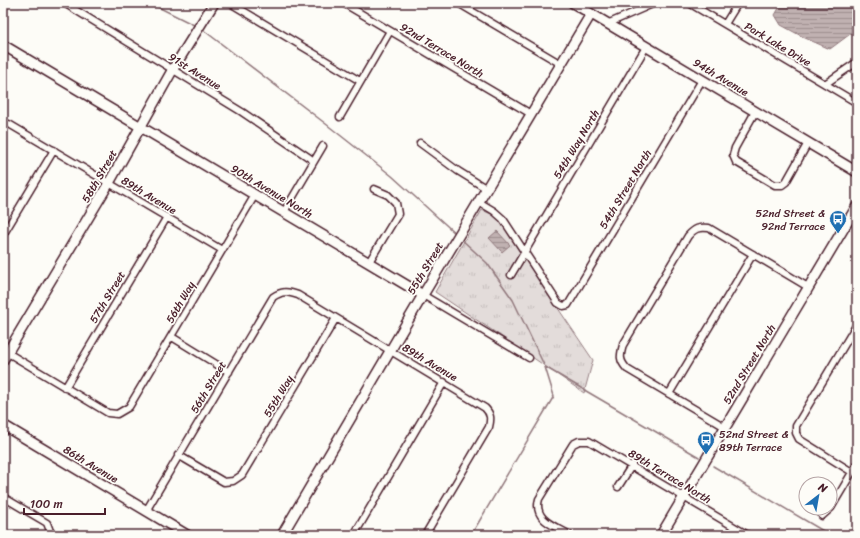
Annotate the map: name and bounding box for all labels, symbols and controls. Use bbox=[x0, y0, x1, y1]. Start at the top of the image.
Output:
street label: Park Lake Drive bbox=[741, 17, 815, 72]
street label: 92nd Terrace North bbox=[396, 18, 488, 83]
street label: 91st Avenue bbox=[165, 48, 226, 96]
street label: 94th Avenue bbox=[689, 53, 753, 102]
street label: 54th Way North bbox=[548, 106, 605, 183]
street label: 58th Street bbox=[77, 146, 122, 206]
street label: 54th Street North bbox=[594, 146, 657, 233]
street label: 90th Avenue North bbox=[227, 159, 317, 224]
street label: 89th Avenue bbox=[117, 171, 181, 220]
place label: 52nd Street & 92nd Terrace bbox=[756, 204, 826, 236]
bus stop icon: 52nd Street & 92nd Terrace bbox=[828, 209, 848, 234]
street label: 55th Street bbox=[402, 238, 449, 298]
street label: 57th Street bbox=[84, 267, 131, 327]
street label: 56th Way bbox=[161, 277, 200, 327]
street label: 52nd Street North bbox=[718, 320, 781, 408]
street label: 89th Avenue bbox=[398, 338, 462, 387]
street label: 56th Street bbox=[185, 357, 232, 417]
street label: 55th Way bbox=[258, 371, 299, 421]
place label: 52nd Street & 89th Terrace bbox=[719, 425, 788, 457]
bus stop icon: 52nd Street & 89th Terrace bbox=[696, 430, 716, 455]
street label: 86th Avenue bbox=[60, 440, 123, 489]
street label: 89th Terrace North bbox=[625, 444, 715, 509]
north arrow bbox=[798, 476, 838, 516]
text: N bbox=[814, 477, 831, 498]
scale bar bbox=[24, 490, 105, 516]
text: 100 m bbox=[30, 493, 63, 515]

